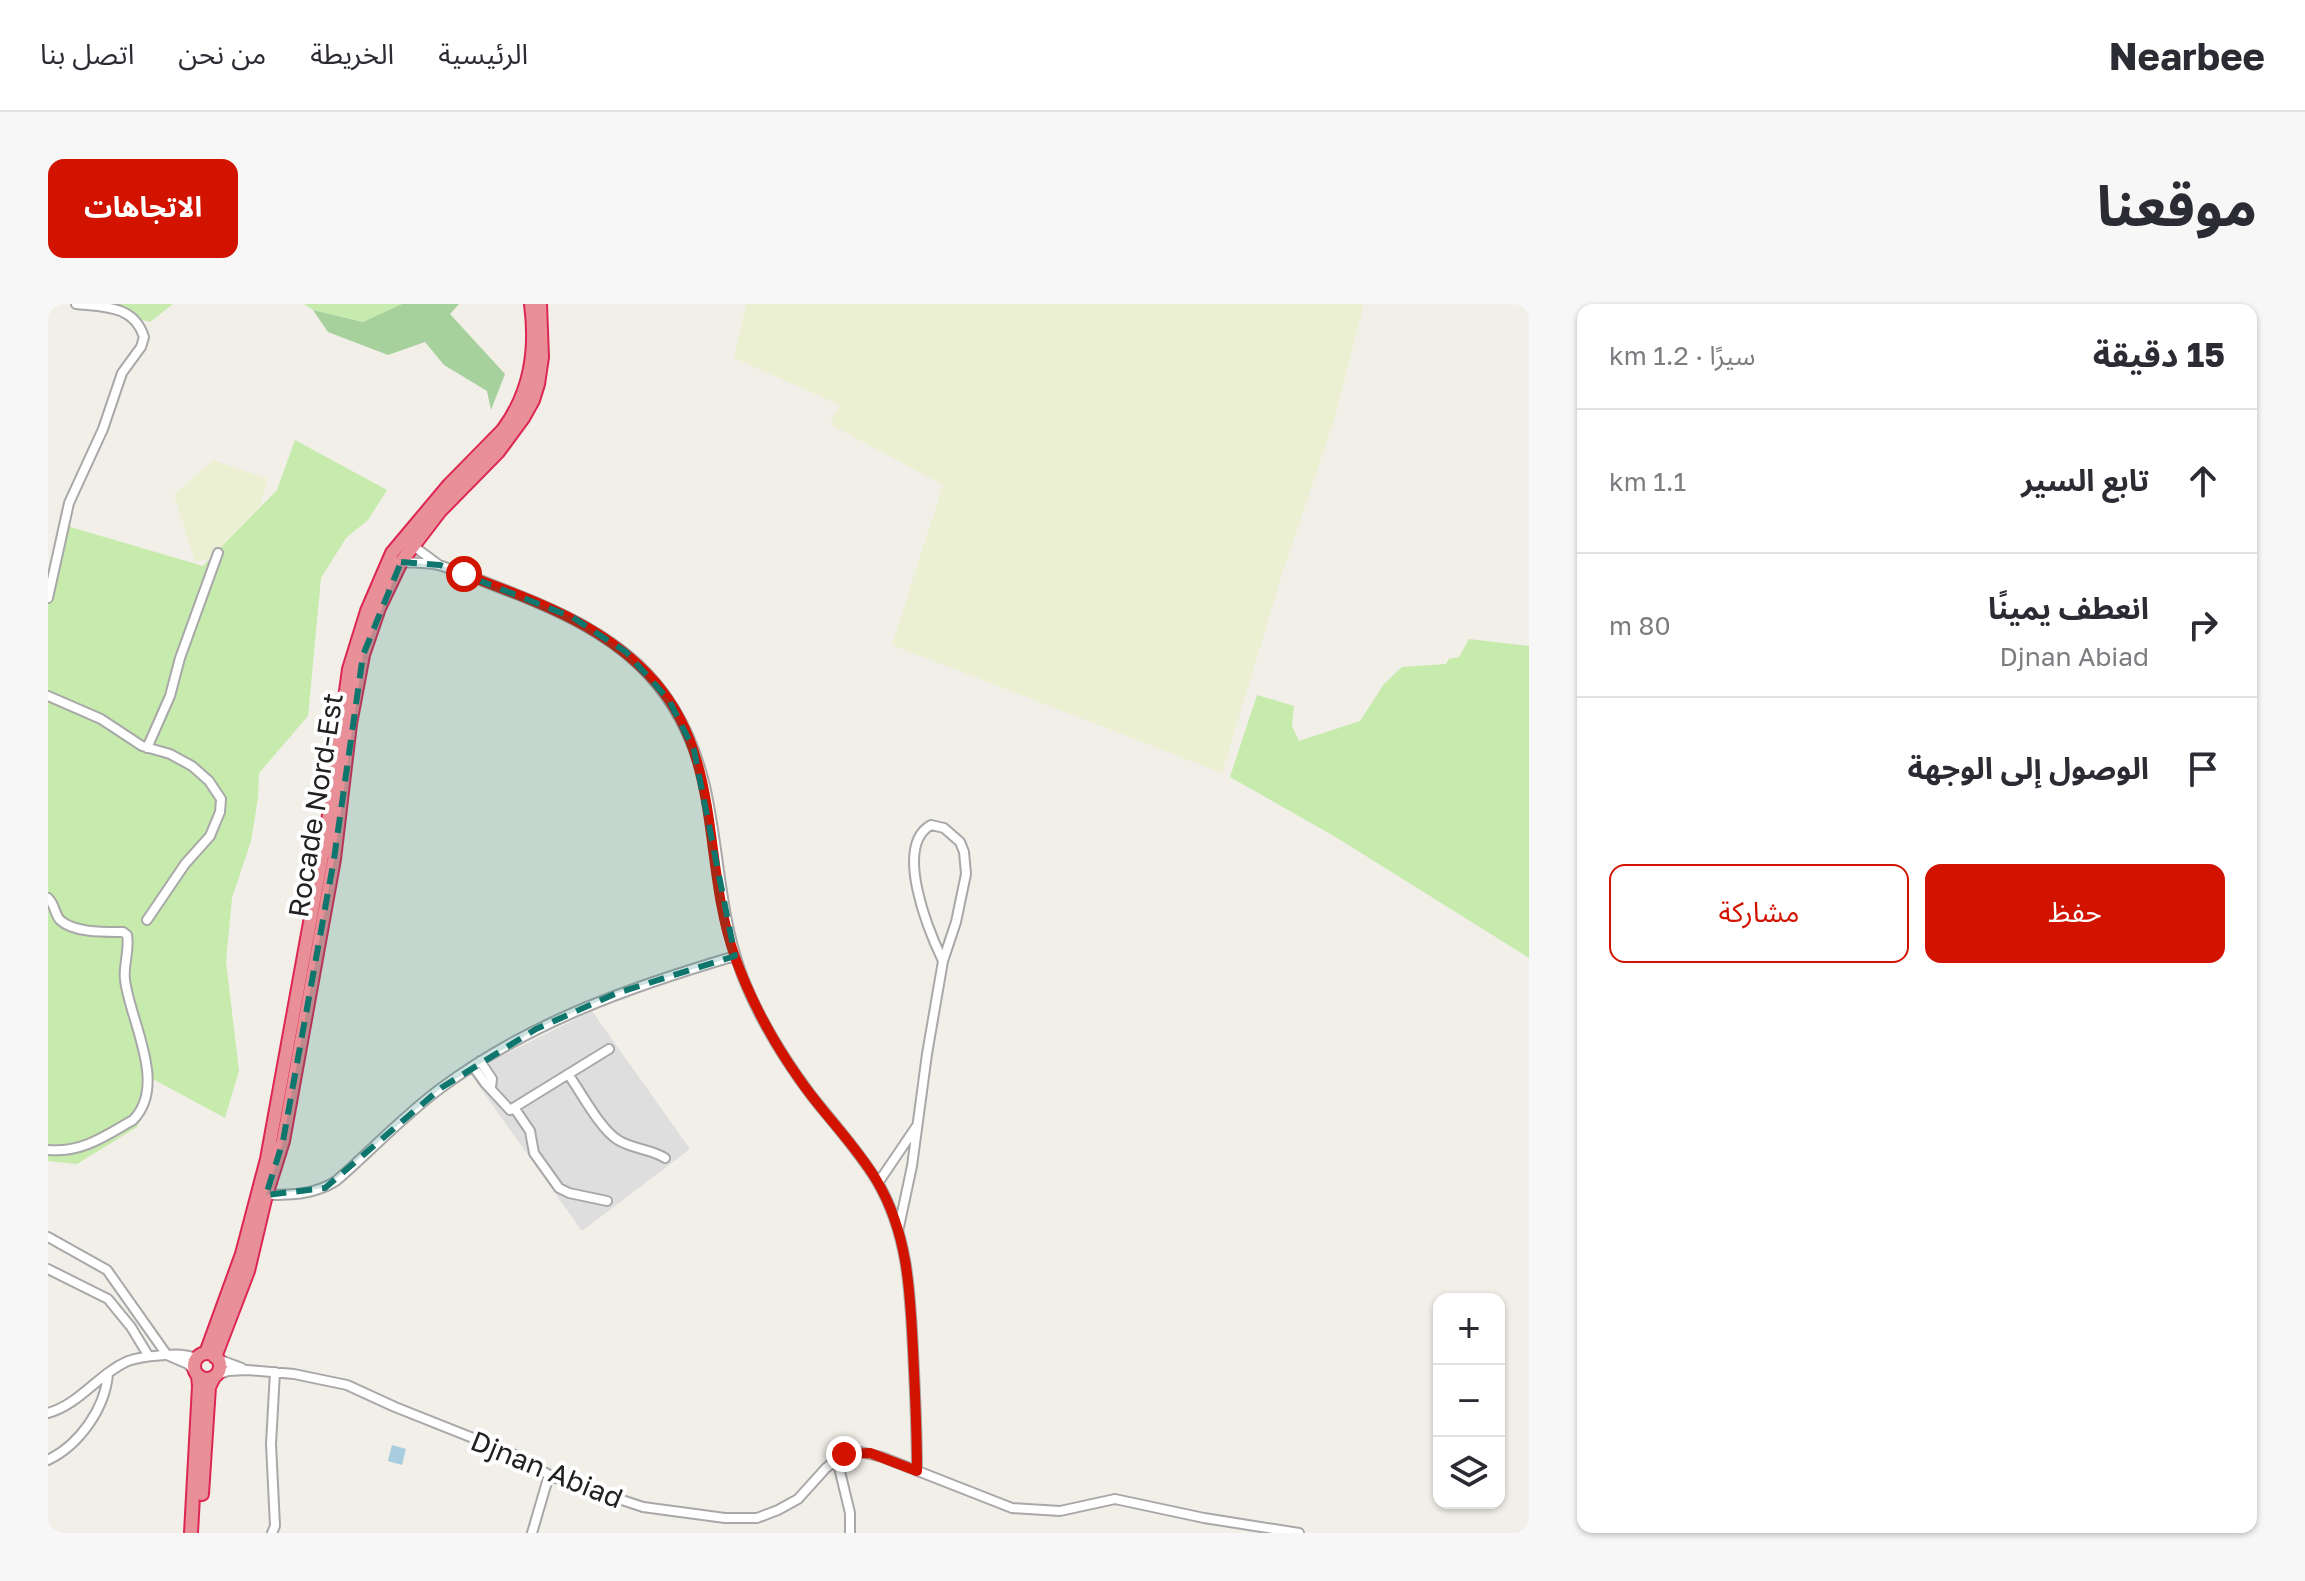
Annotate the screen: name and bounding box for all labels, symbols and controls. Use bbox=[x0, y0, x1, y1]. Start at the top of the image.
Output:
text: Nearbee bbox=[2109, 33, 2265, 78]
text: اتصل بنا bbox=[40, 37, 134, 70]
text: من نحن bbox=[178, 37, 266, 70]
text: الخريطة bbox=[310, 37, 394, 70]
text: الرئيسية bbox=[438, 37, 528, 70]
button: الاتجاهات bbox=[48, 159, 238, 258]
text: موقعنا bbox=[2097, 171, 2257, 238]
text: 15 دقيقة bbox=[2093, 334, 2225, 374]
text: سيرًا · 1.2 km bbox=[1609, 340, 1755, 371]
icon: ahead bbox=[2181, 459, 2225, 503]
text: تابع السير bbox=[2021, 462, 2149, 498]
text: 1.1 km bbox=[1609, 466, 1686, 497]
route start bbox=[446, 556, 482, 592]
text: انعطف يمينًا bbox=[1988, 590, 2149, 626]
icon: right bbox=[2181, 603, 2225, 647]
text: 80 m bbox=[1609, 610, 1671, 641]
text: Djnan Abiad bbox=[2000, 641, 2149, 672]
street label: Rocade Nord-Est bbox=[281, 690, 349, 920]
icon: arrive bbox=[2181, 747, 2225, 791]
text: الوصول إلى الوجهة bbox=[1907, 750, 2149, 786]
button: مشاركة bbox=[1609, 864, 1909, 963]
button: حفظ bbox=[1925, 864, 2225, 963]
map controls bbox=[1433, 1293, 1505, 1509]
button: + bbox=[1433, 1293, 1505, 1365]
button: − bbox=[1433, 1365, 1505, 1437]
street label: Djnan Abiad bbox=[466, 1424, 628, 1514]
route end bbox=[826, 1436, 862, 1472]
button: layers bbox=[1433, 1437, 1505, 1509]

